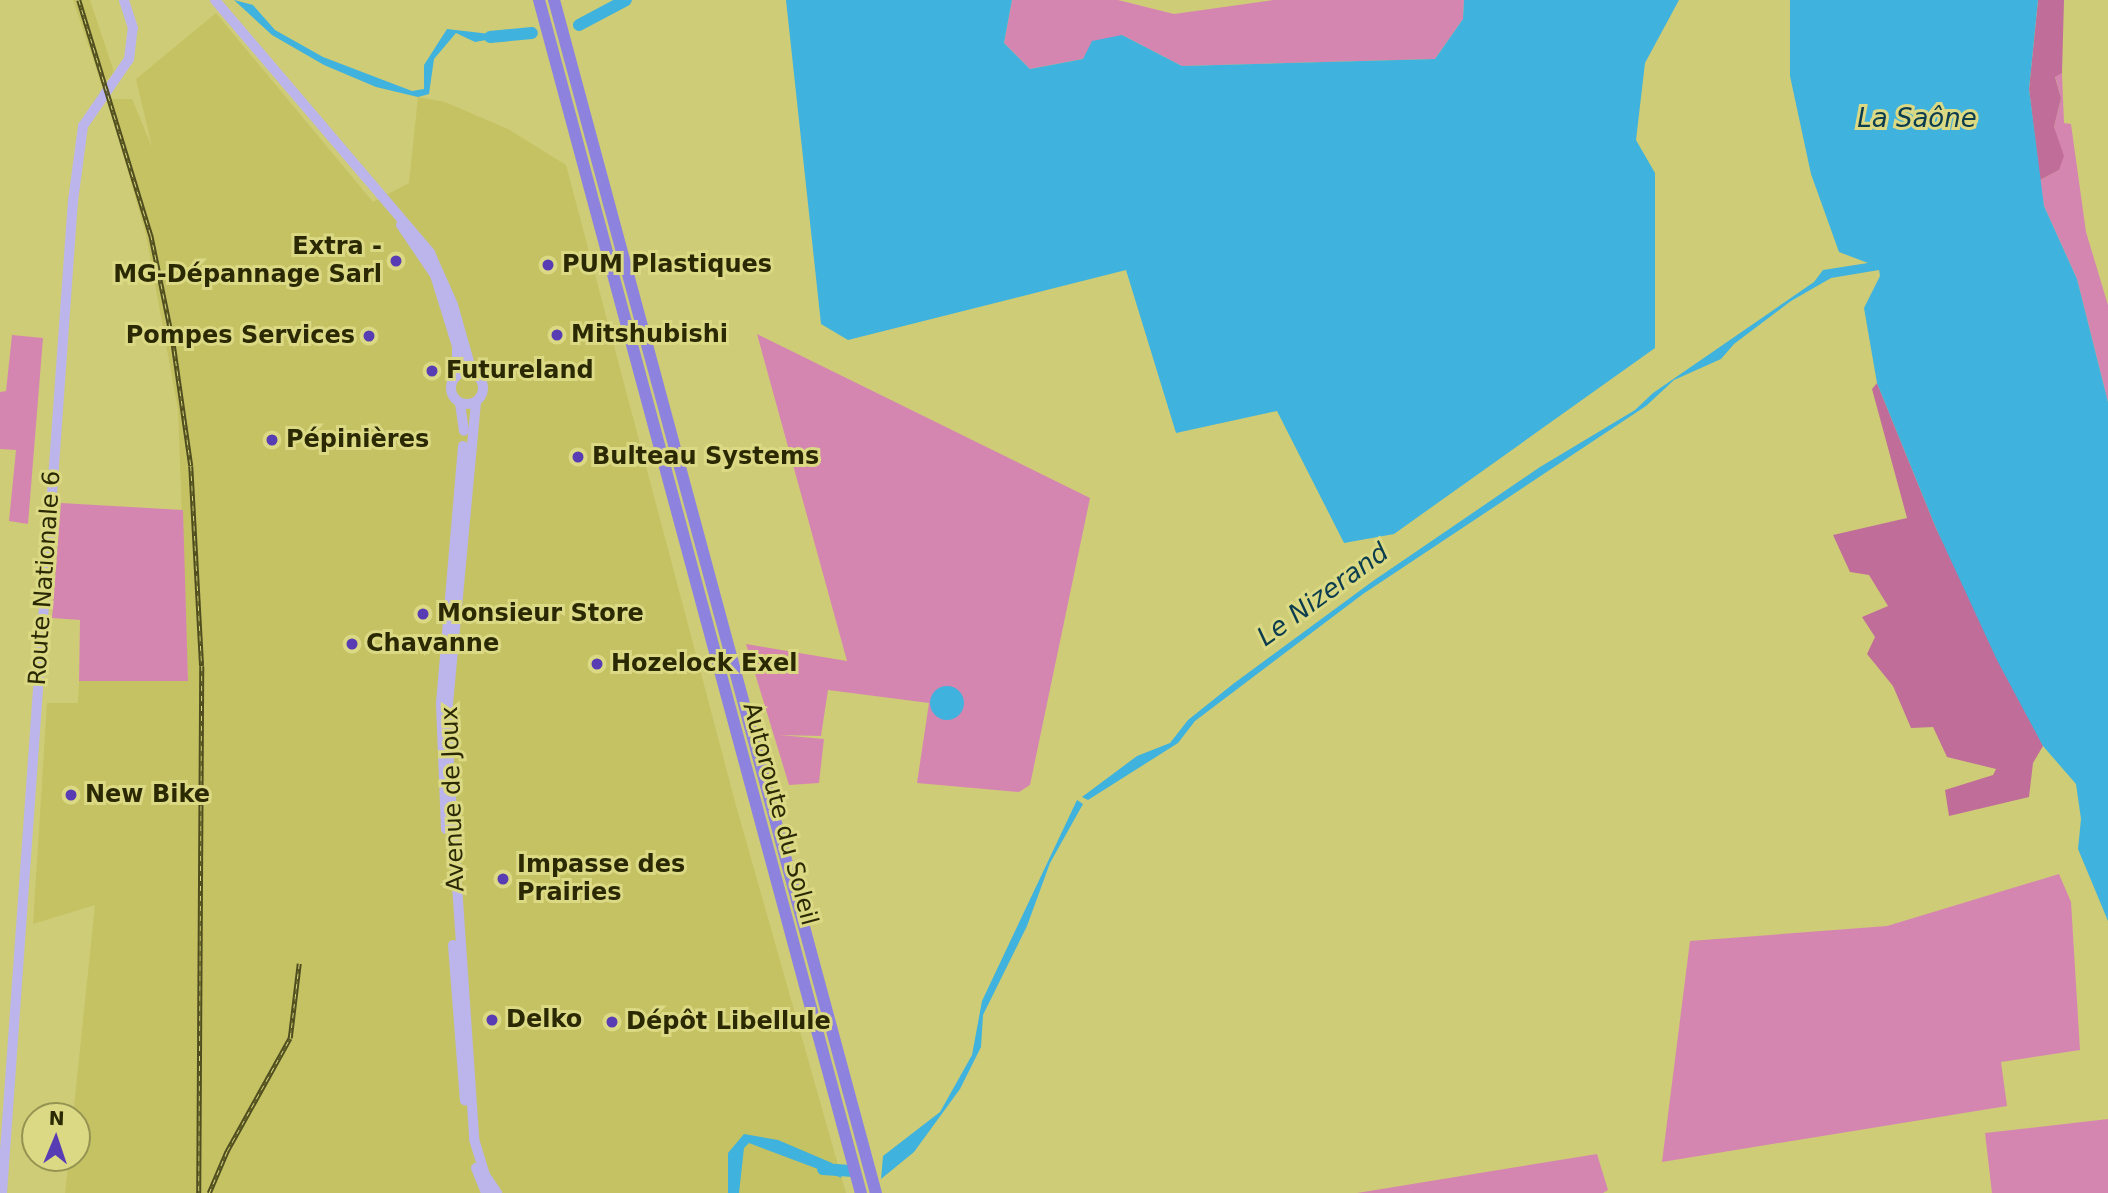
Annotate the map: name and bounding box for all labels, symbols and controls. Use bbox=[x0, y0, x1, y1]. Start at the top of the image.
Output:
water label: La Saône bbox=[1857, 103, 1977, 135]
place label: Extra - MG-Dépannage Sarl bbox=[113, 233, 382, 289]
place label: PUM Plastiques bbox=[562, 251, 772, 279]
marker: Extra - MG-Dépannage Sarl bbox=[388, 253, 404, 269]
marker: PUM Plastiques bbox=[540, 257, 556, 273]
place label: Mitshubishi bbox=[571, 321, 728, 349]
place label: Pompes Services bbox=[126, 322, 355, 350]
marker: Mitshubishi bbox=[549, 327, 565, 343]
marker: Pompes Services bbox=[361, 328, 377, 344]
place label: Futureland bbox=[446, 357, 594, 385]
marker: Futureland bbox=[424, 363, 440, 379]
place label: Pépinières bbox=[286, 426, 429, 454]
marker: Pépinières bbox=[264, 432, 280, 448]
place label: Bulteau Systems bbox=[592, 443, 819, 471]
marker: Bulteau Systems bbox=[570, 449, 586, 465]
street label: Route Nationale 6 bbox=[23, 470, 67, 686]
water label: Le Nizerand bbox=[1251, 537, 1395, 653]
place label: Monsieur Store bbox=[437, 600, 644, 628]
marker: Monsieur Store bbox=[415, 606, 431, 622]
place label: Chavanne bbox=[366, 630, 499, 658]
marker: Chavanne bbox=[344, 636, 360, 652]
place label: Hozelock Exel bbox=[611, 650, 797, 678]
marker: Hozelock Exel bbox=[589, 656, 605, 672]
street label: Autoroute du Soleil bbox=[736, 699, 824, 929]
street label: Avenue de Joux bbox=[435, 706, 471, 892]
place label: New Bike bbox=[85, 781, 210, 809]
marker: New Bike bbox=[63, 787, 79, 803]
place label: Impasse des Prairies bbox=[517, 851, 685, 907]
marker: Impasse des Prairies bbox=[495, 871, 511, 887]
place label: Delko bbox=[506, 1006, 582, 1034]
place label: Dépôt Libellule bbox=[626, 1008, 831, 1036]
marker: Delko bbox=[484, 1012, 500, 1028]
marker: Dépôt Libellule bbox=[604, 1014, 620, 1030]
north arrow bbox=[21, 1102, 91, 1172]
text: N bbox=[48, 1107, 65, 1129]

